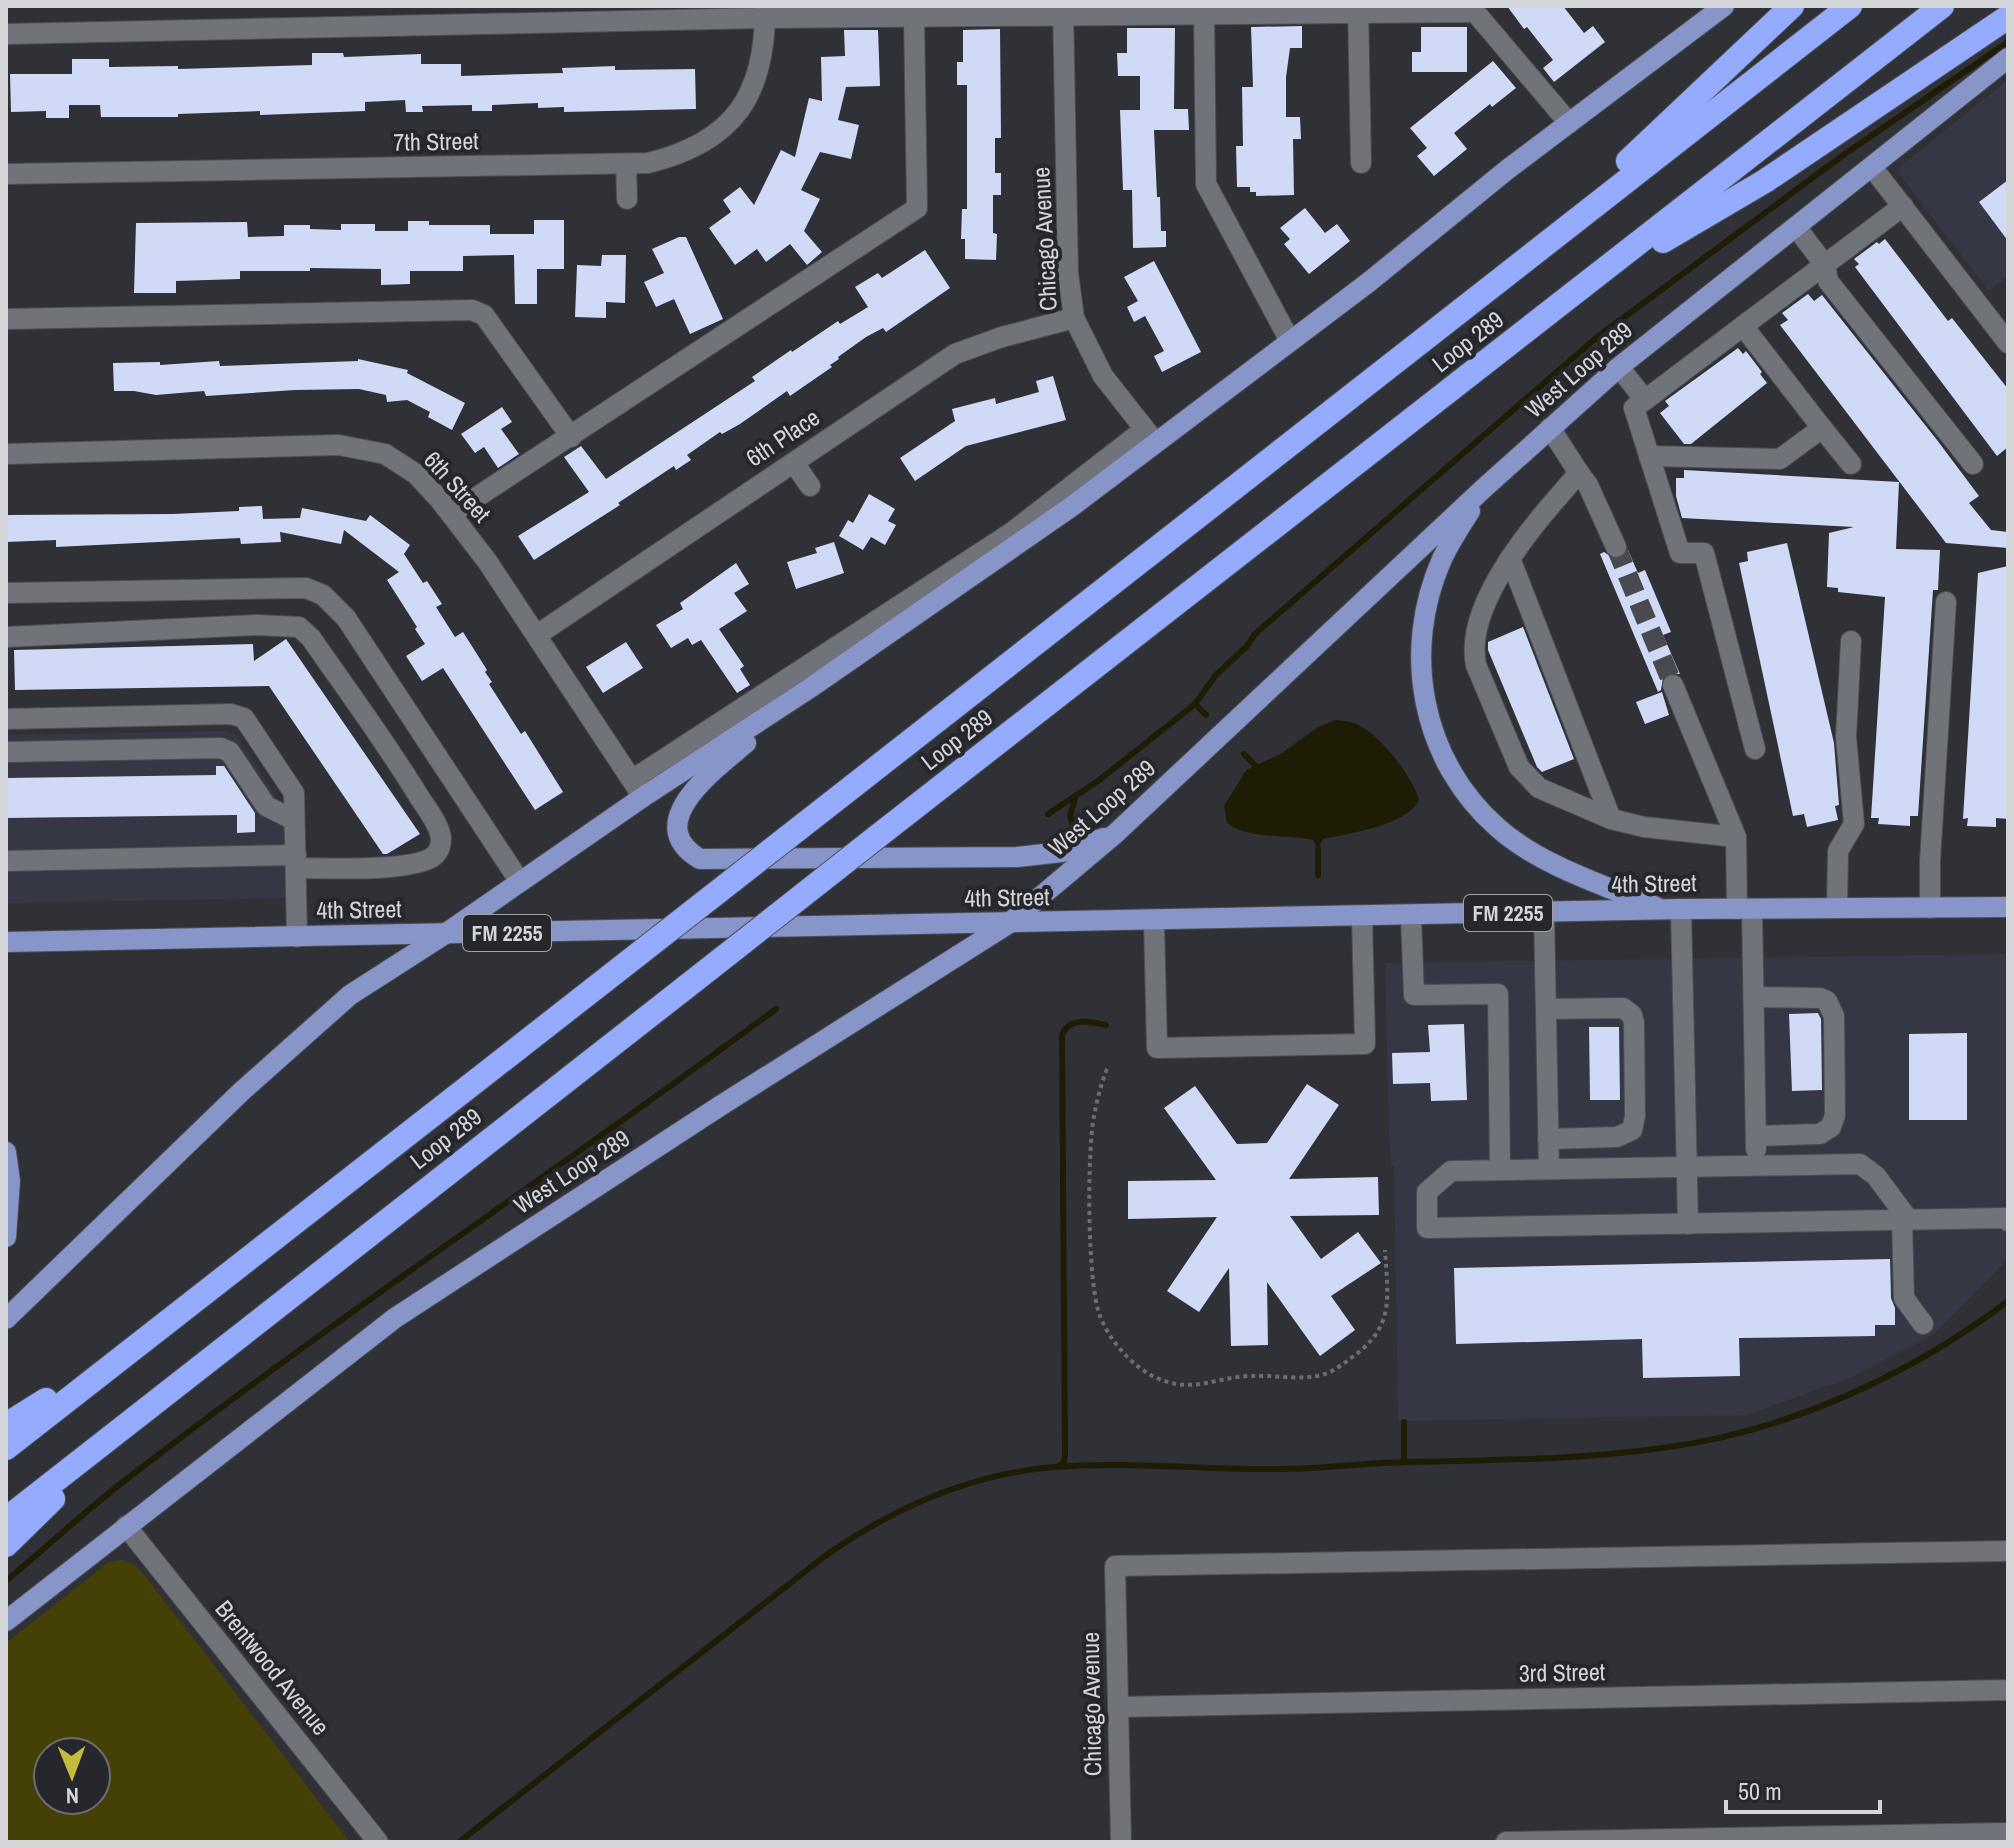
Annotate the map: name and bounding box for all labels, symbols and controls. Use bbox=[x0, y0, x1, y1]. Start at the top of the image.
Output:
street label: 7th Street bbox=[393, 124, 479, 158]
street label: Chicago Avenue bbox=[1024, 166, 1064, 312]
street label: Loop 289 bbox=[1425, 303, 1510, 379]
street label: West Loop 289 bbox=[1518, 314, 1639, 425]
street label: 6th Place bbox=[739, 401, 825, 473]
street label: 6th Street bbox=[417, 444, 499, 529]
street label: Loop 289 bbox=[914, 701, 999, 777]
street label: West Loop 289 bbox=[1041, 752, 1162, 863]
street label: 4th Street bbox=[1611, 866, 1697, 900]
street label: 4th Street bbox=[964, 880, 1050, 914]
street label: 4th Street bbox=[316, 892, 402, 926]
road number: FM 2255 bbox=[1464, 895, 1552, 931]
road number: FM 2255 bbox=[463, 915, 551, 951]
street label: Loop 289 bbox=[403, 1100, 488, 1176]
street label: West Loop 289 bbox=[507, 1122, 636, 1221]
street label: Brentwood Avenue bbox=[208, 1593, 337, 1742]
street label: Chicago Avenue bbox=[1074, 1632, 1108, 1776]
street label: 3rd Street bbox=[1518, 1655, 1606, 1689]
north arrow bbox=[32, 1736, 112, 1816]
scale bar bbox=[1726, 1764, 1880, 1814]
text: 50 m bbox=[1738, 1775, 1782, 1807]
text: N bbox=[66, 1781, 79, 1811]

